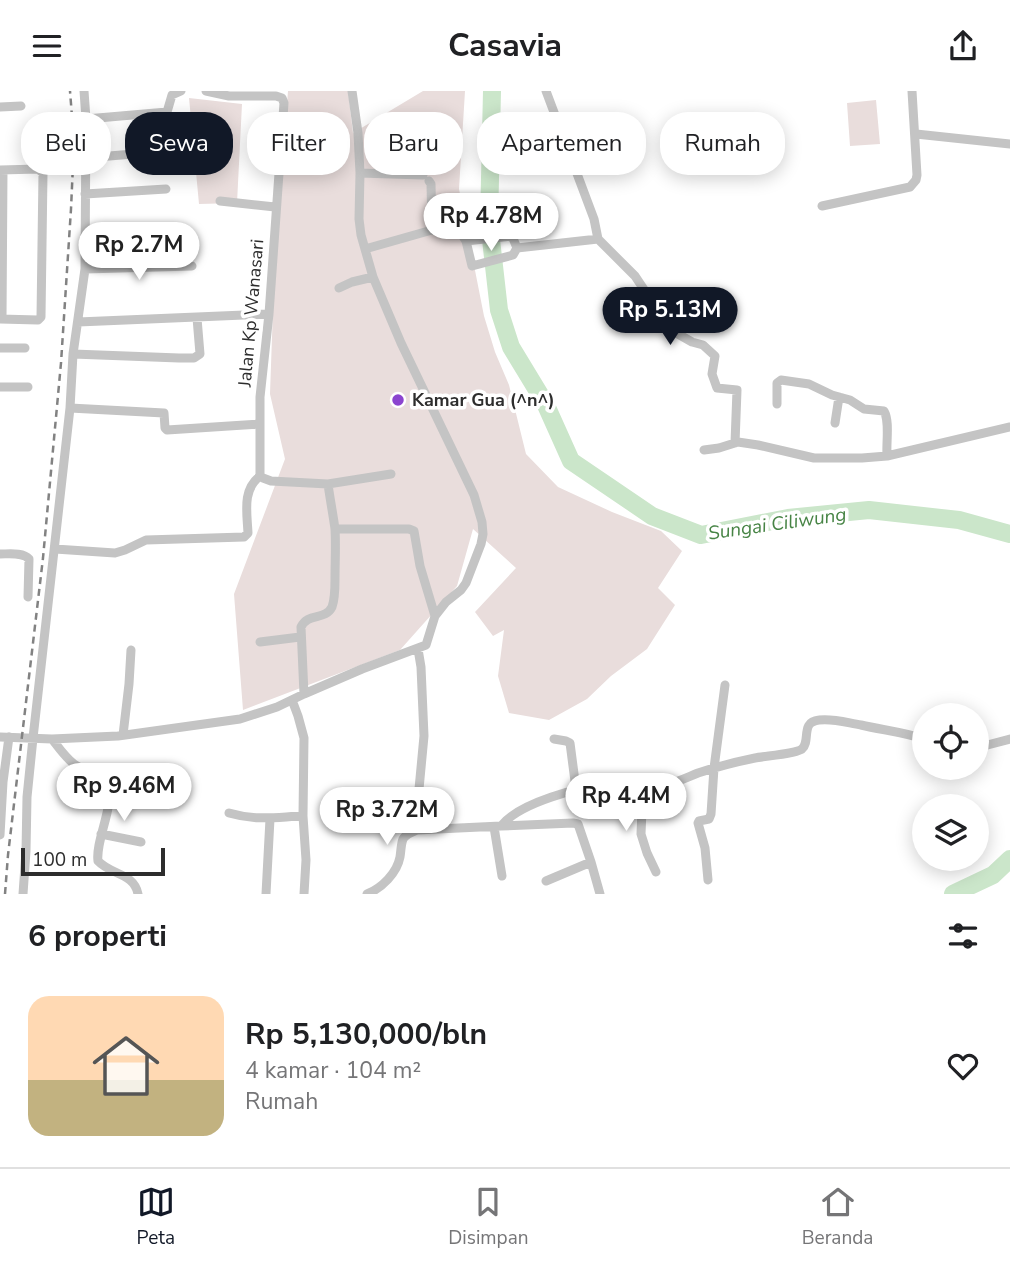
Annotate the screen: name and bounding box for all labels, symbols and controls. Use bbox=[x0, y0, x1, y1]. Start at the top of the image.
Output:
text: Casavia bbox=[448, 24, 562, 67]
icon: menu bbox=[28, 27, 66, 65]
icon: share bbox=[944, 27, 982, 65]
chip: Beli bbox=[21, 112, 111, 175]
chip: Sewa bbox=[125, 112, 233, 175]
chip: Filter bbox=[247, 112, 350, 175]
chip: Baru bbox=[364, 112, 463, 175]
chip: Apartemen bbox=[477, 112, 646, 175]
chip: Rumah bbox=[660, 112, 785, 175]
pin: Rp 4.78M bbox=[419, 193, 563, 253]
text: Rp 4.78M bbox=[440, 200, 542, 231]
pin: Rp 2.7M bbox=[74, 223, 204, 282]
text: Rp 2.7M bbox=[94, 229, 184, 260]
street label: Jalan Kp Wanasari bbox=[232, 238, 269, 389]
pin: Rp 5.13M bbox=[598, 287, 742, 347]
text: Rp 5.13M bbox=[619, 294, 721, 325]
place label: Kamar Gua (^n^) bbox=[412, 388, 555, 412]
marker: Kamar Gua (^n^) bbox=[390, 392, 406, 408]
water label: Sungai Ciliwung bbox=[706, 501, 848, 547]
map controls bbox=[912, 703, 989, 871]
button: locate bbox=[912, 703, 989, 780]
pin: Rp 9.46M bbox=[52, 763, 196, 823]
text: Rp 9.46M bbox=[73, 770, 175, 801]
pin: Rp 4.4M bbox=[561, 773, 691, 833]
text: Rp 4.4M bbox=[581, 780, 671, 811]
pin: Rp 3.72M bbox=[315, 787, 459, 847]
text: Rp 3.72M bbox=[336, 794, 438, 825]
button: layers bbox=[912, 794, 989, 871]
scale bar bbox=[21, 845, 164, 877]
text: 100 m bbox=[32, 847, 87, 873]
text: 6 properti bbox=[28, 916, 167, 957]
icon: filters bbox=[944, 917, 982, 955]
text: Rp 5,130,000/bln bbox=[245, 1014, 487, 1055]
icon: home bbox=[84, 1024, 168, 1108]
icon: heart bbox=[944, 1047, 982, 1085]
text: 4 kamar · 104 m² bbox=[245, 1055, 421, 1086]
text: Rumah bbox=[245, 1086, 318, 1117]
tab: Peta bbox=[137, 1183, 175, 1251]
tab: Disimpan bbox=[448, 1183, 529, 1251]
tab: Beranda bbox=[802, 1183, 873, 1251]

